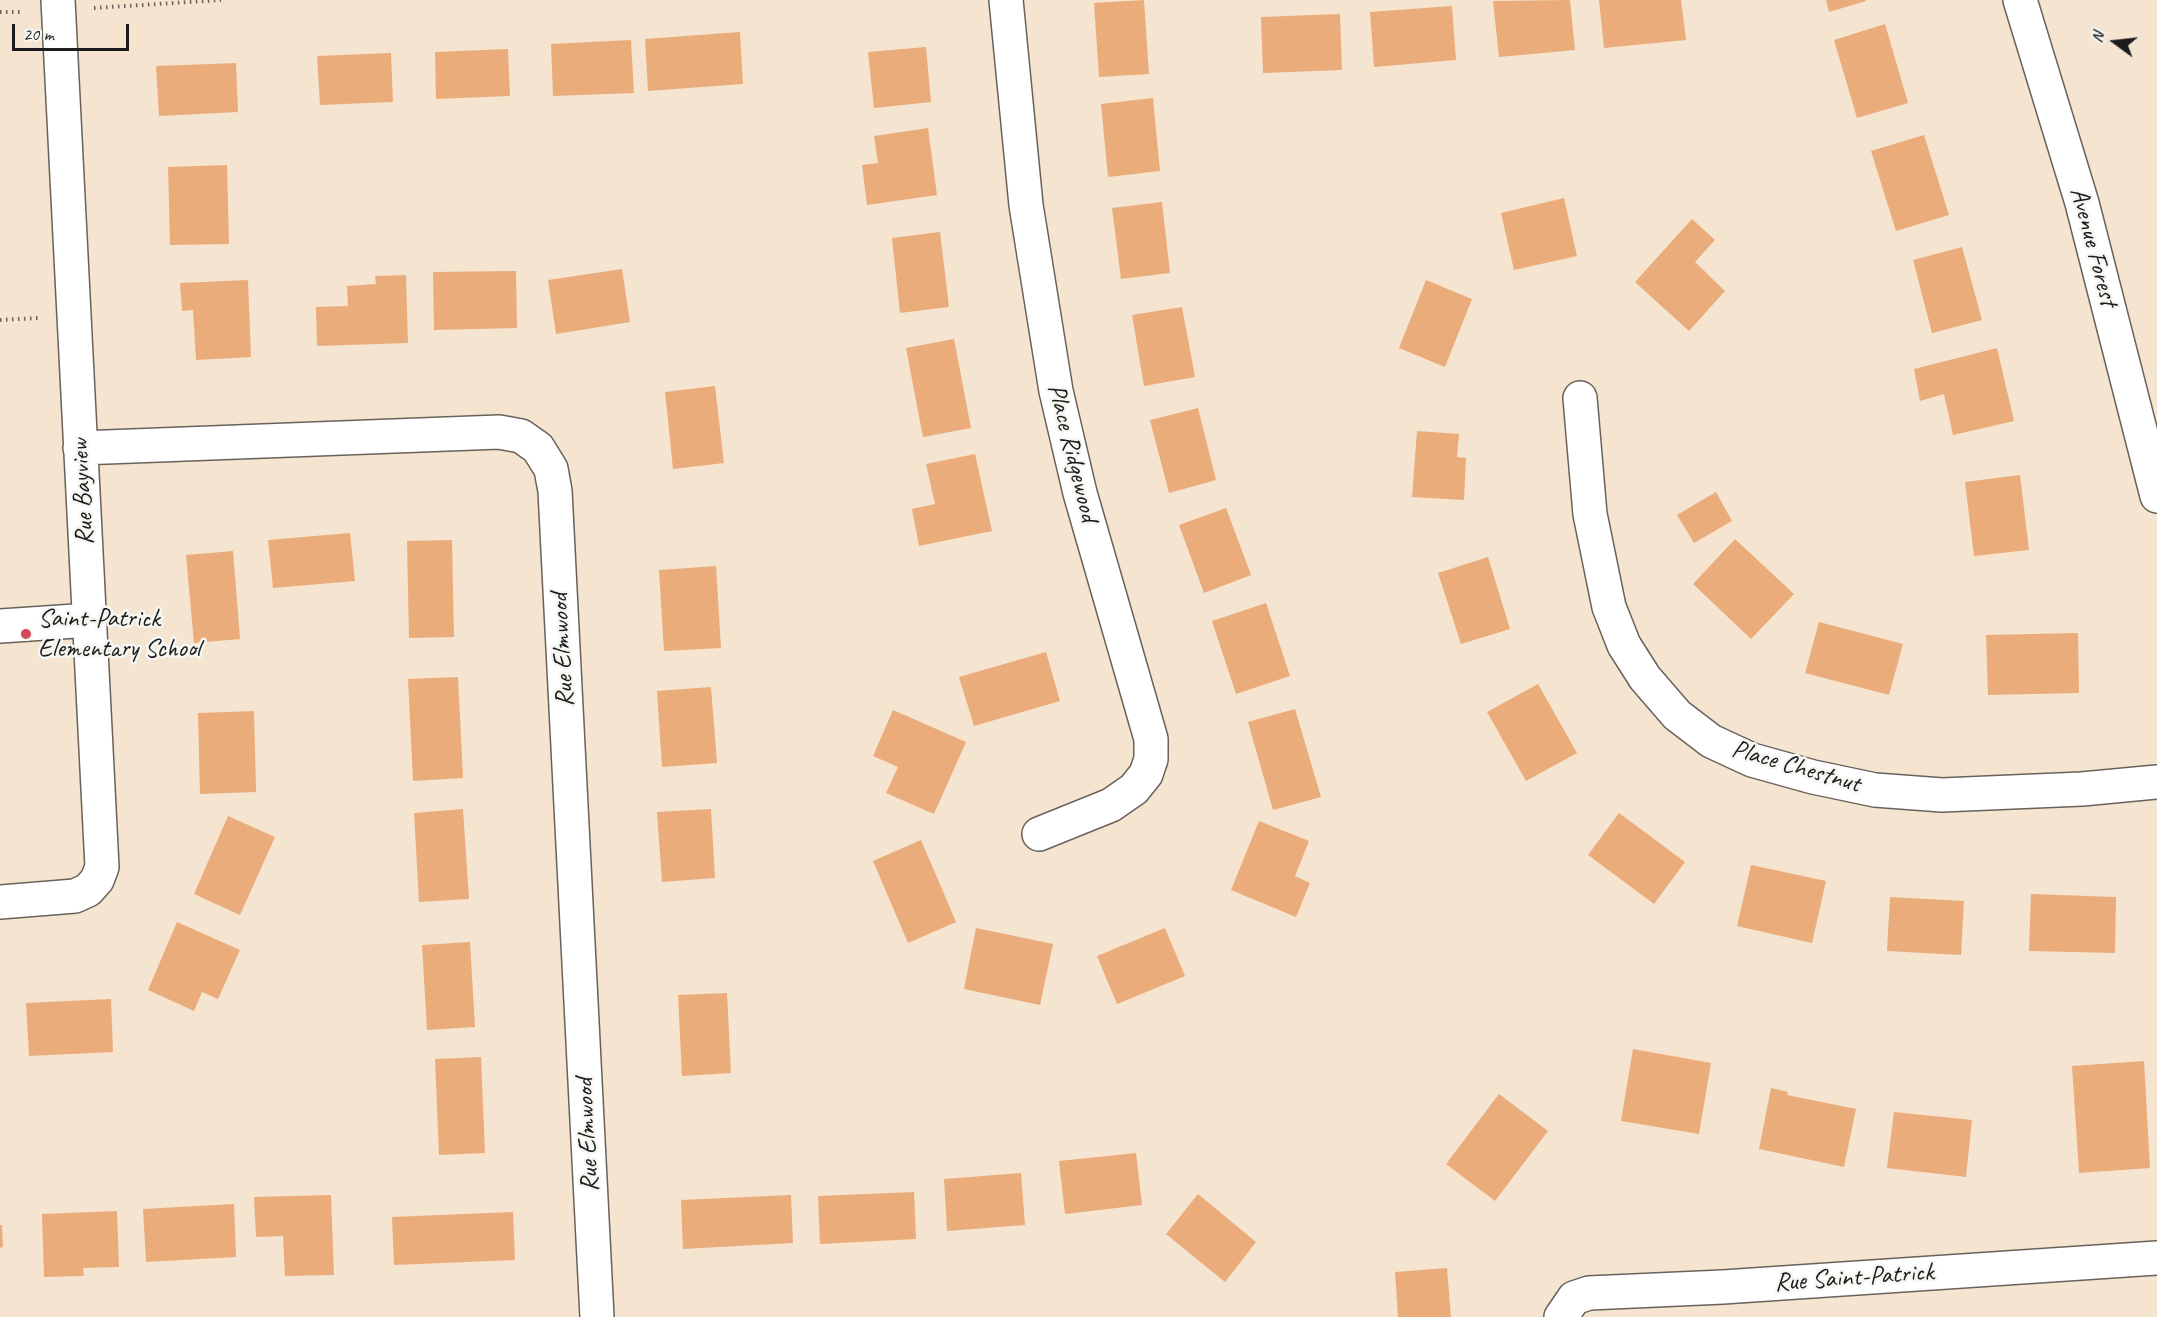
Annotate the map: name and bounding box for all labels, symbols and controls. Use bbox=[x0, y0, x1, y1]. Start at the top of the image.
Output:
scale bar bbox=[15, 12, 132, 50]
north arrow bbox=[2085, 12, 2145, 72]
text: 20 m bbox=[23, 23, 54, 45]
text: N bbox=[2087, 30, 2109, 45]
street label: Avenue Forest bbox=[2062, 184, 2124, 310]
street label: Place Ridgewood bbox=[1040, 381, 1104, 525]
street label: Rue Bayview bbox=[65, 438, 101, 546]
street label: Rue Elmwood bbox=[544, 592, 582, 708]
place label: Saint-Patrick Elementary School bbox=[38, 603, 200, 664]
marker: Saint-Patrick Elementary School bbox=[19, 627, 33, 641]
street label: Place Chestnut bbox=[1728, 734, 1864, 800]
street label: Rue Elmwood bbox=[569, 1077, 607, 1193]
street label: Rue Saint-Patrick bbox=[1773, 1257, 1935, 1299]

